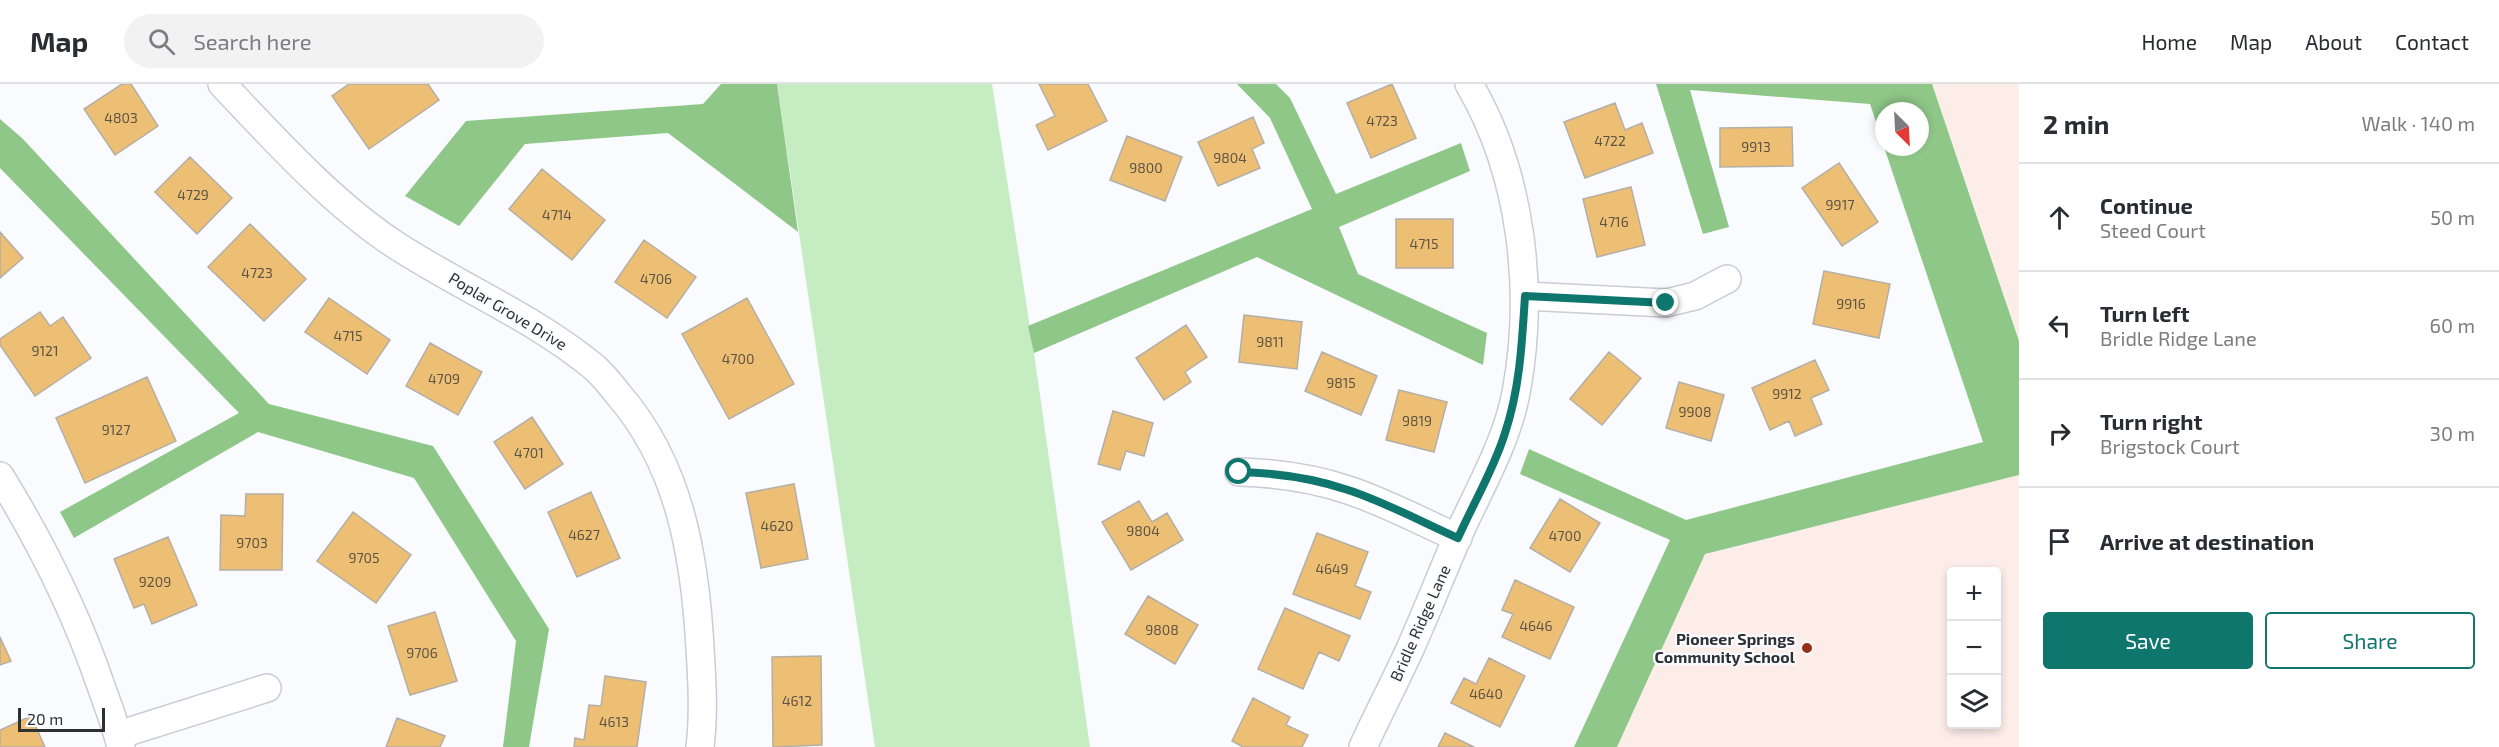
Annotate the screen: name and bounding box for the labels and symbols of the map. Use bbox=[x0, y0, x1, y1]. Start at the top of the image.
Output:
north arrow bbox=[1875, 102, 1929, 156]
house number: 4803 bbox=[104, 109, 138, 126]
house number: 4723 bbox=[1366, 112, 1398, 129]
house number: 4722 bbox=[1594, 132, 1626, 149]
house number: 9913 bbox=[1741, 138, 1771, 155]
house number: 9804 bbox=[1213, 149, 1247, 166]
house number: 9800 bbox=[1129, 159, 1163, 176]
house number: 4729 bbox=[177, 186, 209, 203]
house number: 9917 bbox=[1826, 196, 1854, 213]
house number: 4714 bbox=[542, 206, 572, 223]
house number: 4716 bbox=[1599, 213, 1629, 230]
house number: 4715 bbox=[1410, 235, 1438, 252]
house number: 4723 bbox=[241, 264, 273, 281]
street label: Poplar Grove Drive bbox=[446, 268, 571, 353]
house number: 4706 bbox=[640, 270, 672, 287]
route end bbox=[1652, 289, 1678, 315]
house number: 9916 bbox=[1836, 295, 1866, 312]
house number: 4715 bbox=[334, 327, 362, 344]
house number: 9811 bbox=[1256, 333, 1284, 350]
house number: 9121 bbox=[31, 342, 59, 359]
house number: 4700 bbox=[722, 350, 754, 367]
house number: 4709 bbox=[428, 370, 460, 387]
house number: 9815 bbox=[1326, 374, 1356, 391]
house number: 9912 bbox=[1772, 385, 1802, 402]
house number: 9908 bbox=[1679, 403, 1711, 420]
house number: 9819 bbox=[1402, 412, 1432, 429]
house number: 9127 bbox=[102, 421, 130, 438]
house number: 4701 bbox=[514, 444, 544, 461]
route start bbox=[1225, 458, 1251, 484]
house number: 4620 bbox=[761, 517, 793, 534]
house number: 9804 bbox=[1126, 522, 1160, 539]
house number: 4627 bbox=[568, 526, 600, 543]
house number: 4700 bbox=[1549, 527, 1581, 544]
house number: 9703 bbox=[236, 534, 268, 551]
house number: 9705 bbox=[348, 549, 380, 566]
house number: 4649 bbox=[1315, 560, 1349, 577]
street label: Bridle Ridge Lane bbox=[1385, 562, 1454, 684]
house number: 9209 bbox=[139, 573, 171, 590]
house number: 4646 bbox=[1519, 617, 1553, 634]
house number: 9808 bbox=[1145, 621, 1179, 638]
place label: Pioneer Springs Community School bbox=[1654, 629, 1796, 667]
marker: Pioneer Springs Community School bbox=[1800, 641, 1814, 655]
house number: 9706 bbox=[406, 644, 438, 661]
house number: 4640 bbox=[1469, 685, 1503, 702]
house number: 4612 bbox=[782, 692, 812, 709]
scale bar bbox=[18, 705, 105, 732]
house number: 4613 bbox=[599, 713, 629, 730]

